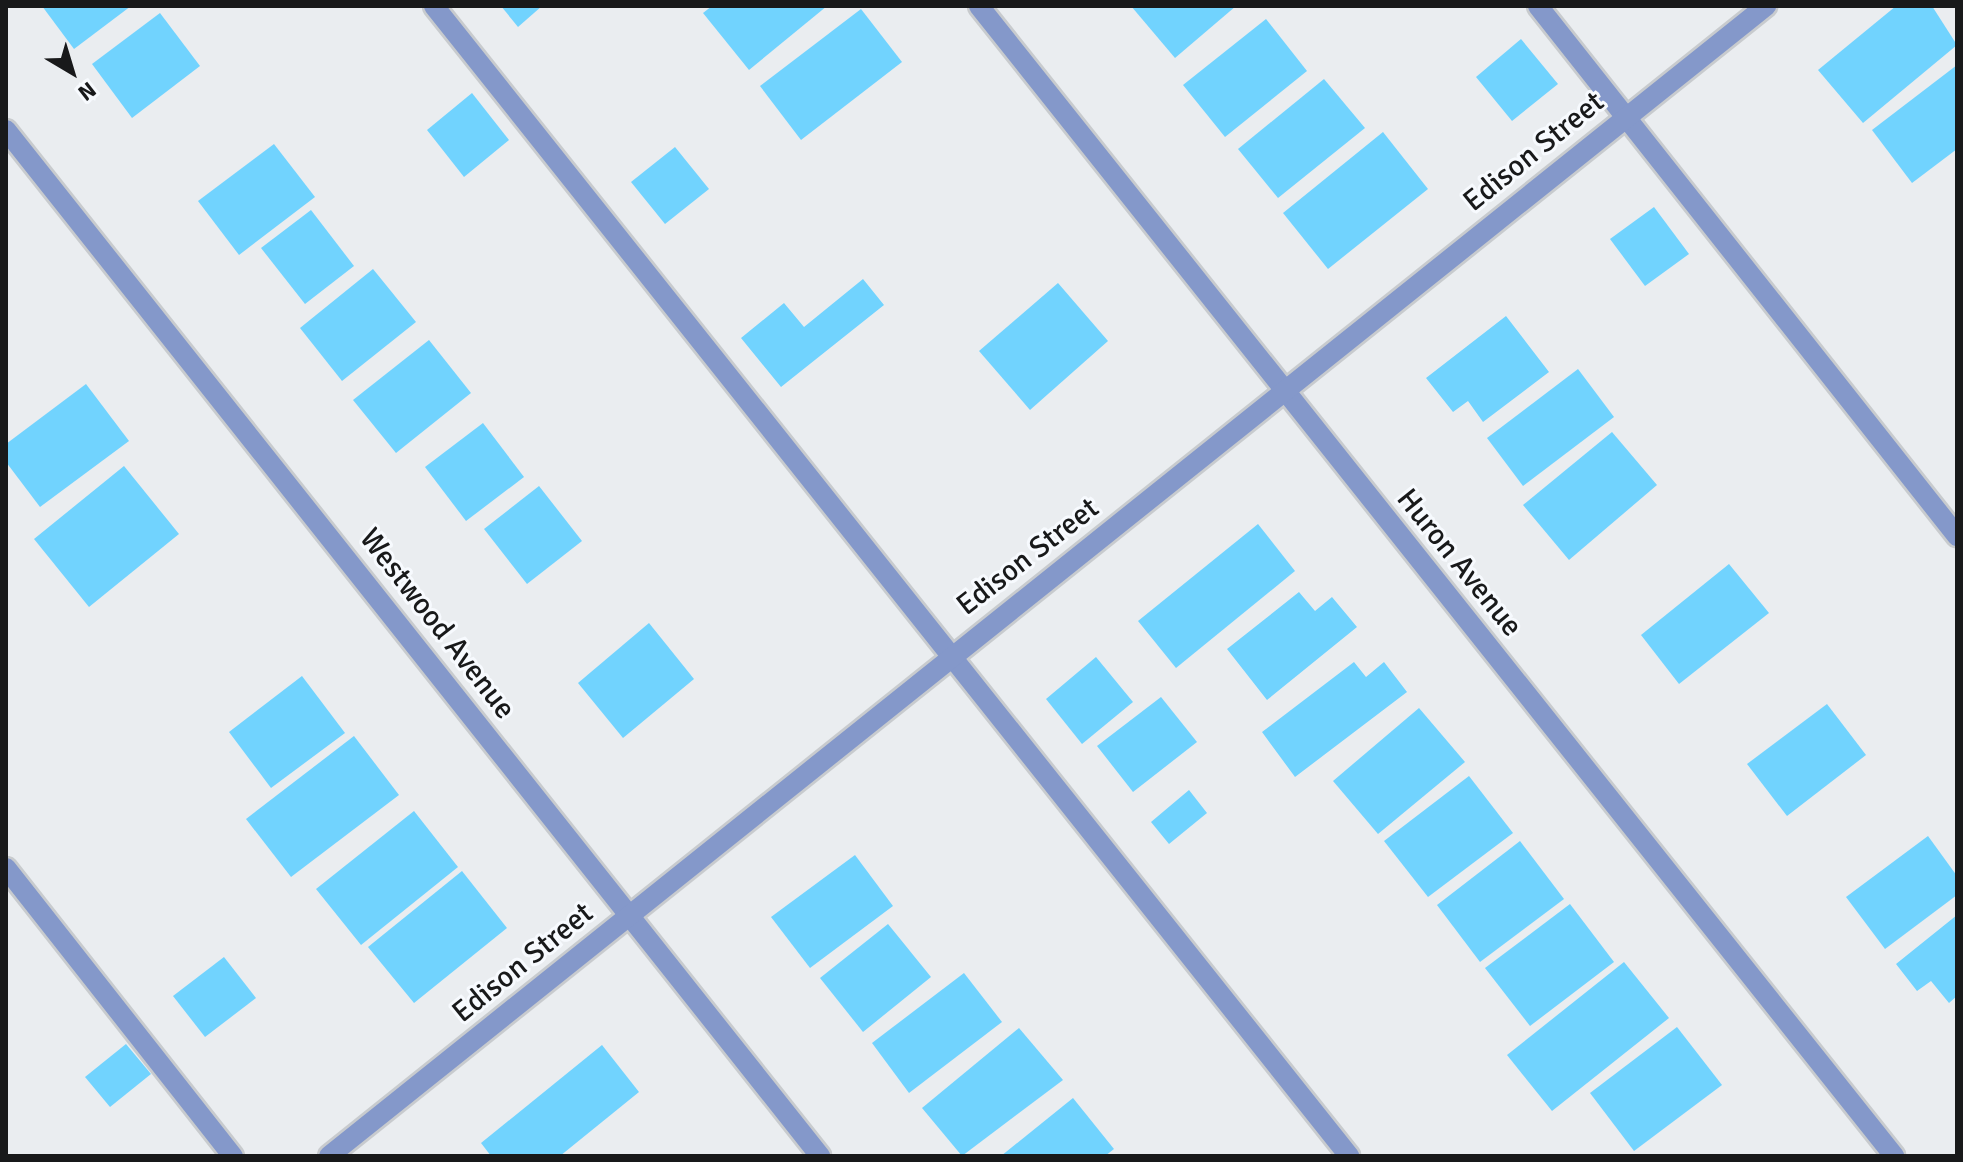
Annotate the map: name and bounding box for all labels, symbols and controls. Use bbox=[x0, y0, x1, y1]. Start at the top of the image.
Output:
north arrow bbox=[32, 32, 112, 112]
text: N bbox=[73, 76, 101, 107]
street label: Edison Street bbox=[1456, 84, 1612, 220]
street label: Huron Avenue bbox=[1389, 482, 1529, 644]
street label: Edison Street bbox=[950, 490, 1106, 624]
street label: Westwood Avenue bbox=[351, 522, 523, 726]
street label: Edison Street bbox=[445, 895, 601, 1031]

